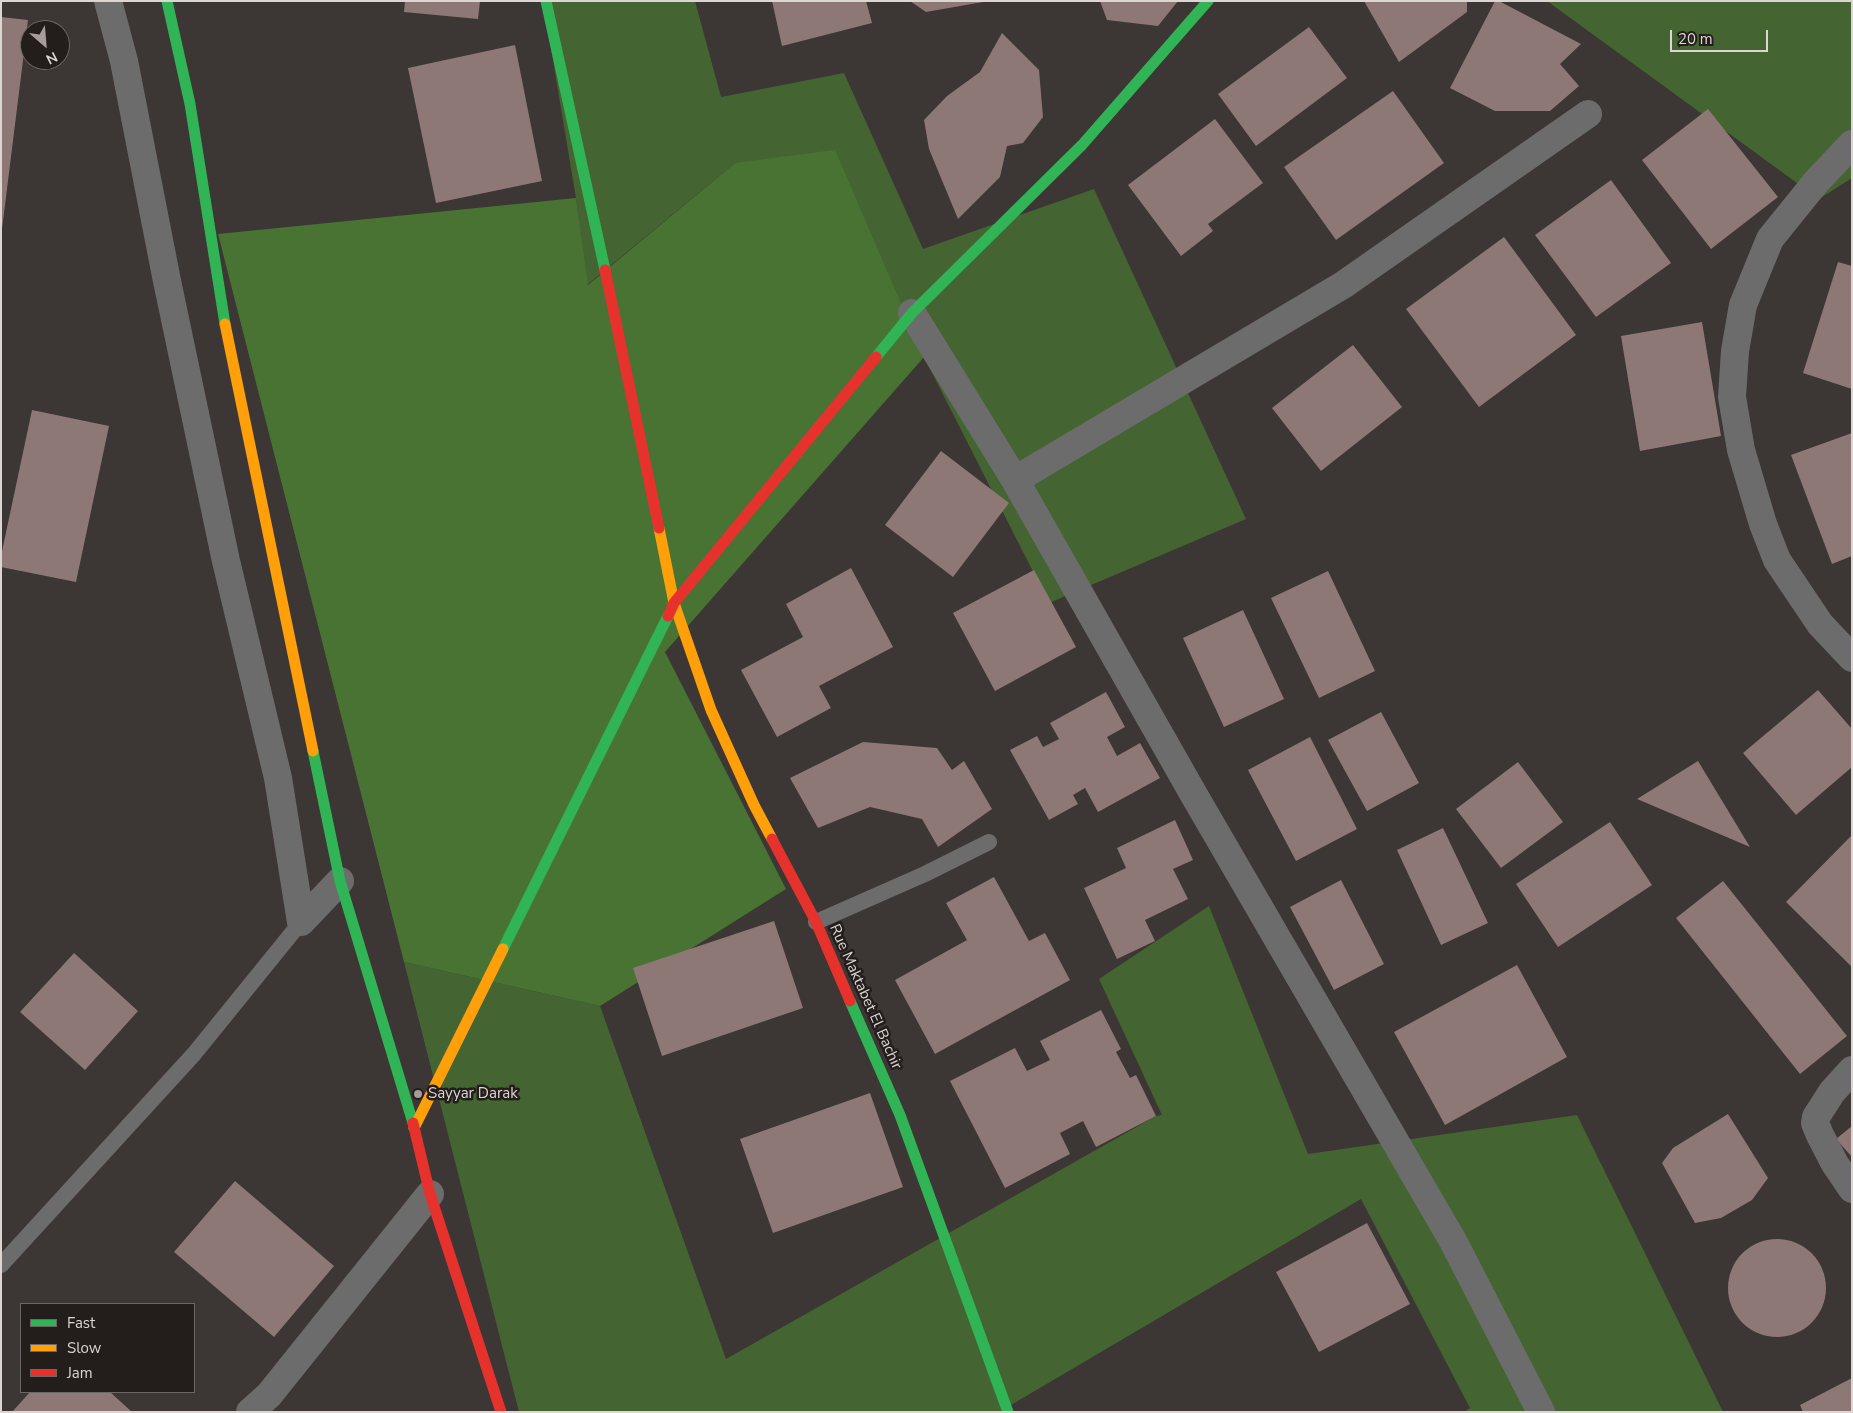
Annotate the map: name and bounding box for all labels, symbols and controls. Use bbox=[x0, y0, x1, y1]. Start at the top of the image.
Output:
north arrow bbox=[20, 20, 70, 70]
scale bar bbox=[1673, 20, 1770, 52]
text: 20 m bbox=[1678, 29, 1713, 49]
text: N bbox=[43, 47, 61, 69]
street label: Rue Maktabet El Bachir bbox=[825, 922, 905, 1072]
place label: Sayyar Darak bbox=[428, 1085, 518, 1103]
marker: Sayyar Darak bbox=[412, 1088, 424, 1100]
legend bbox=[20, 1303, 195, 1393]
text: Fast bbox=[67, 1313, 95, 1333]
text: Slow bbox=[67, 1338, 101, 1358]
text: Jam bbox=[67, 1363, 93, 1383]

